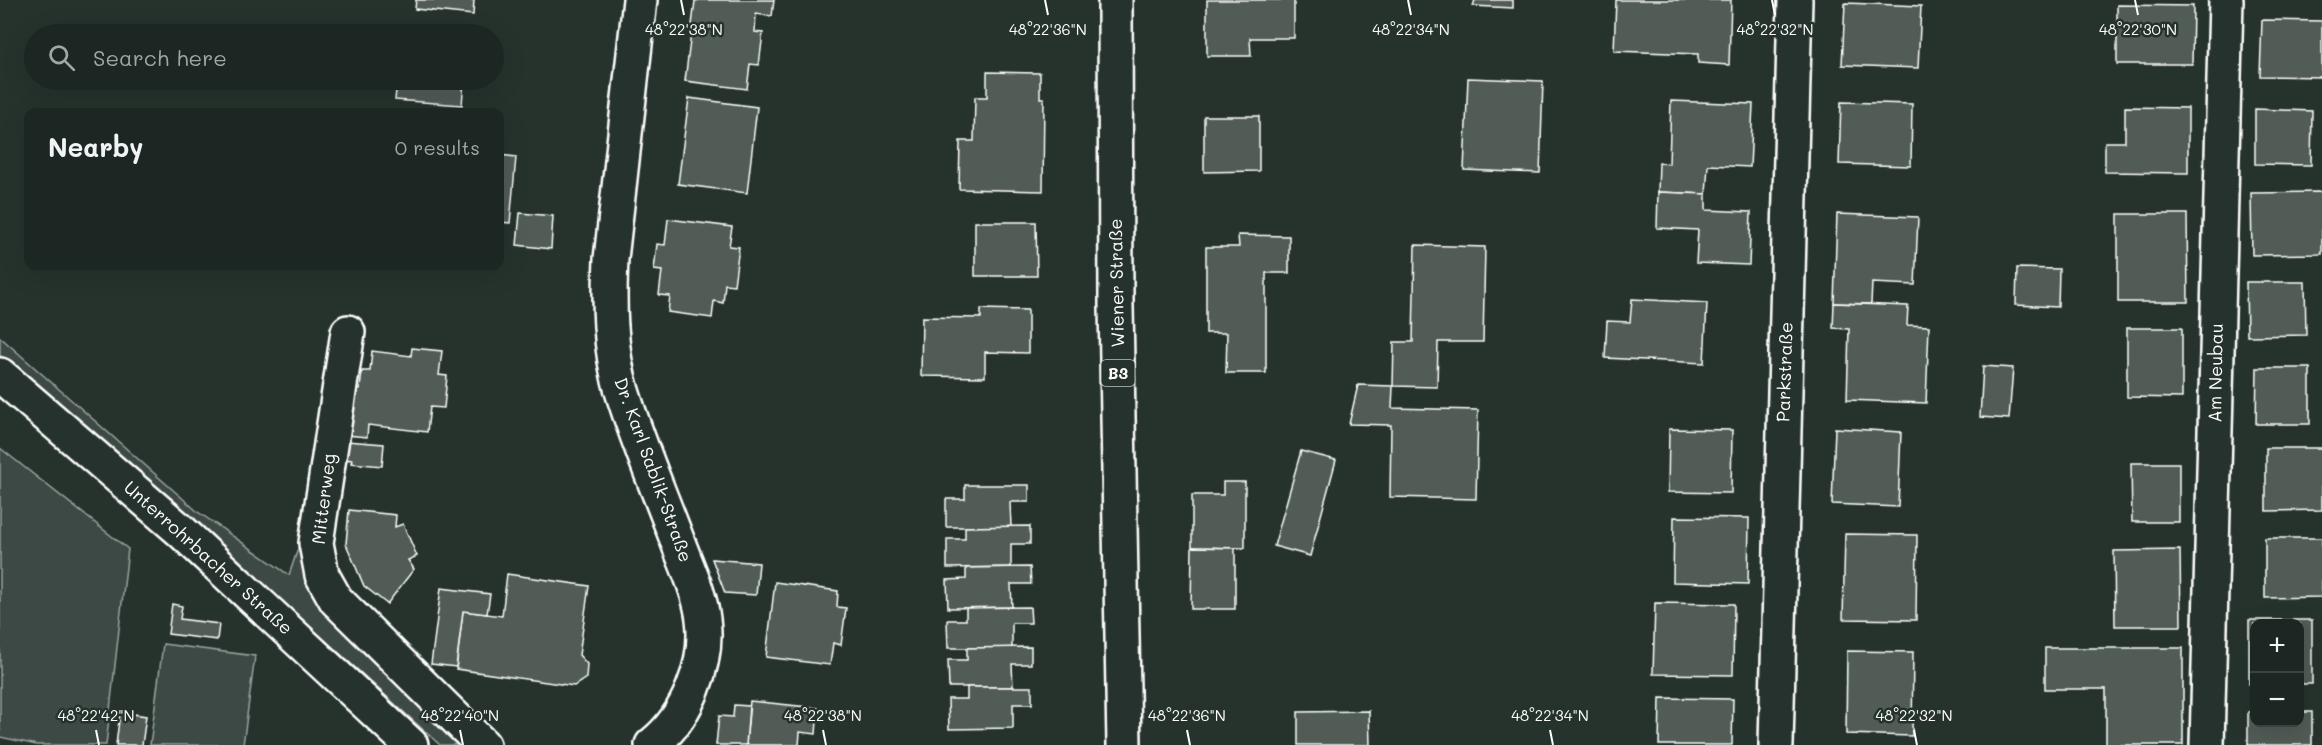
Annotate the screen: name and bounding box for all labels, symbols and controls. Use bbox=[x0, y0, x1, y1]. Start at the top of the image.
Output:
text: 48°22'38"N bbox=[645, 19, 723, 39]
text: 48°22'36"N bbox=[1009, 19, 1087, 39]
text: 48°22'34"N bbox=[1372, 19, 1450, 39]
text: 48°22'32"N bbox=[1736, 19, 1814, 39]
text: 48°22'30"N bbox=[2099, 19, 2177, 39]
search box bbox=[24, 24, 504, 90]
icon: search bbox=[45, 41, 78, 74]
text: Search here bbox=[93, 43, 227, 72]
text: Nearby bbox=[48, 130, 143, 164]
text: 0 results bbox=[395, 134, 480, 160]
street label: Wiener Straße bbox=[1103, 218, 1129, 348]
street label: Parkstraße bbox=[1770, 321, 1798, 422]
street label: Am Neubau bbox=[2202, 323, 2228, 423]
road number: B3 bbox=[1102, 360, 1134, 386]
street label: Dr. Karl Sablik-Straße bbox=[609, 374, 699, 565]
street label: Mitterweg bbox=[306, 452, 340, 546]
street label: Unterrohrbacher Straße bbox=[119, 475, 298, 640]
map controls bbox=[2250, 619, 2304, 727]
button: + bbox=[2250, 619, 2304, 673]
button: − bbox=[2250, 673, 2304, 727]
text: 48°22'42"N bbox=[57, 705, 135, 725]
text: 48°22'40"N bbox=[421, 705, 499, 725]
text: 48°22'38"N bbox=[784, 705, 862, 725]
text: 48°22'36"N bbox=[1148, 705, 1226, 725]
text: 48°22'34"N bbox=[1511, 705, 1589, 725]
text: 48°22'32"N bbox=[1875, 705, 1953, 725]

